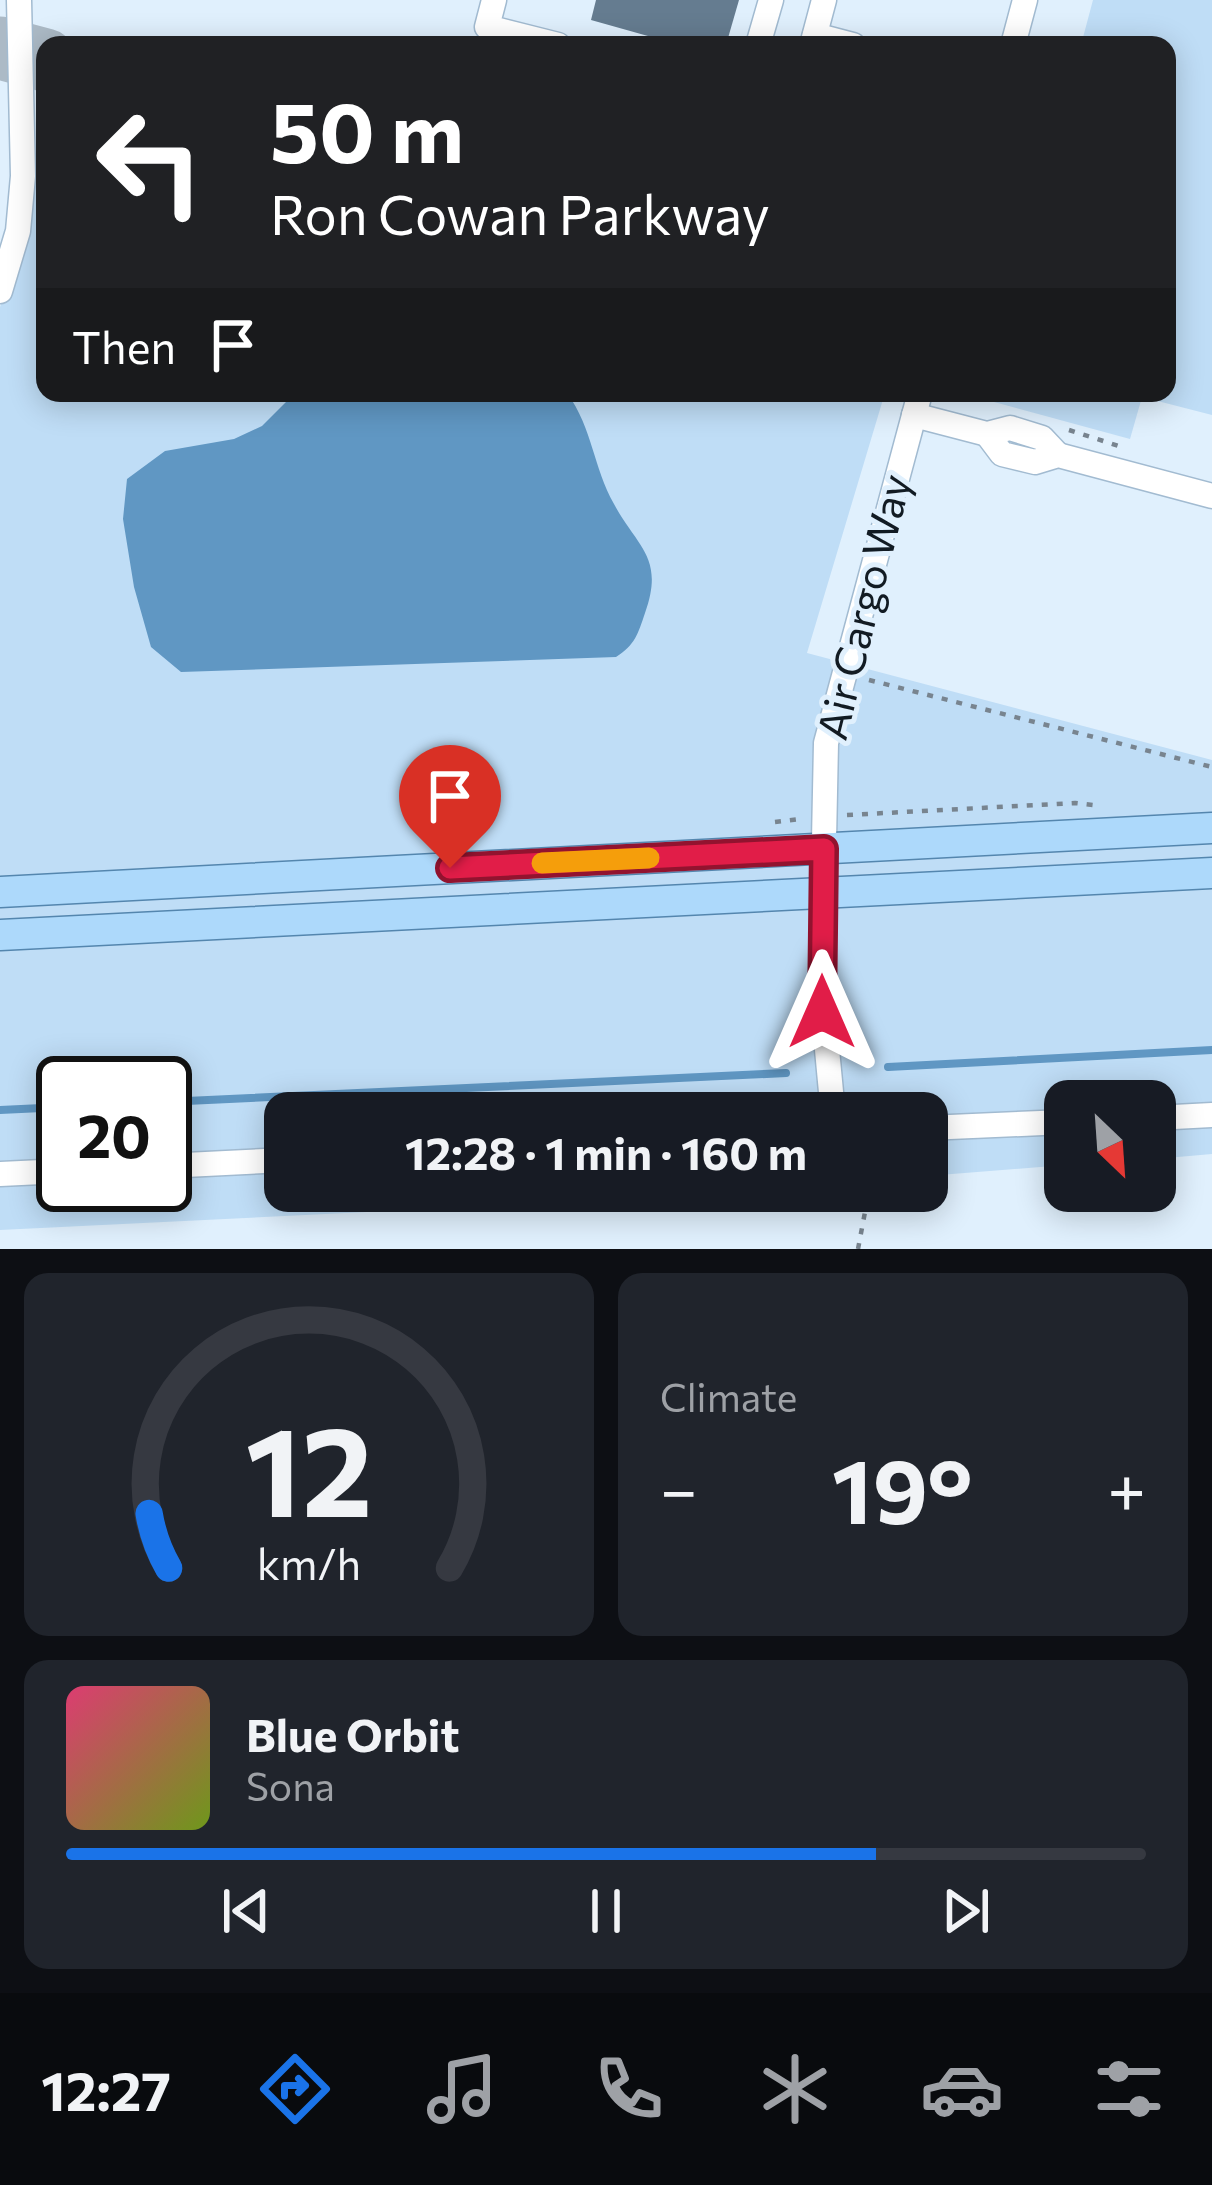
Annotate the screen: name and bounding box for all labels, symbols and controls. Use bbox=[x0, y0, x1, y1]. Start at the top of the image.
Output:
text: 50 m bbox=[270, 78, 464, 180]
icon: left bbox=[72, 84, 228, 240]
text: Ron Cowan Parkway bbox=[270, 180, 770, 246]
icon: arrive bbox=[200, 312, 266, 378]
text: Then bbox=[72, 318, 176, 373]
street label: Air Cargo Way bbox=[804, 469, 920, 745]
pin bbox=[399, 745, 501, 868]
icon: arrive bbox=[417, 763, 483, 829]
position arrow bbox=[759, 949, 885, 1075]
speed limit sign: 20 bbox=[36, 1056, 192, 1212]
north arrow bbox=[1044, 1080, 1176, 1212]
map controls bbox=[1044, 1080, 1176, 1212]
text: 12:28 · 1 min · 160 m bbox=[405, 1124, 807, 1179]
text: Climate bbox=[660, 1372, 797, 1420]
text: 12 bbox=[245, 1390, 373, 1543]
text: 19° bbox=[832, 1432, 973, 1543]
text: − bbox=[660, 1447, 698, 1528]
text: + bbox=[1107, 1447, 1146, 1528]
text: km/h bbox=[257, 1535, 361, 1588]
text: Blue Orbit bbox=[246, 1706, 459, 1761]
text: Sona bbox=[246, 1761, 335, 1809]
icon: previous bbox=[213, 1878, 279, 1944]
icon: pause bbox=[573, 1878, 639, 1944]
icon: next bbox=[933, 1878, 999, 1944]
icon: directions bbox=[253, 2047, 337, 2131]
icon: music bbox=[420, 2047, 504, 2131]
icon: phone bbox=[587, 2047, 671, 2131]
icon: climate bbox=[753, 2047, 837, 2131]
icon: car bbox=[920, 2047, 1004, 2131]
icon: filters bbox=[1087, 2047, 1171, 2131]
text: 12:27 bbox=[41, 2056, 171, 2122]

